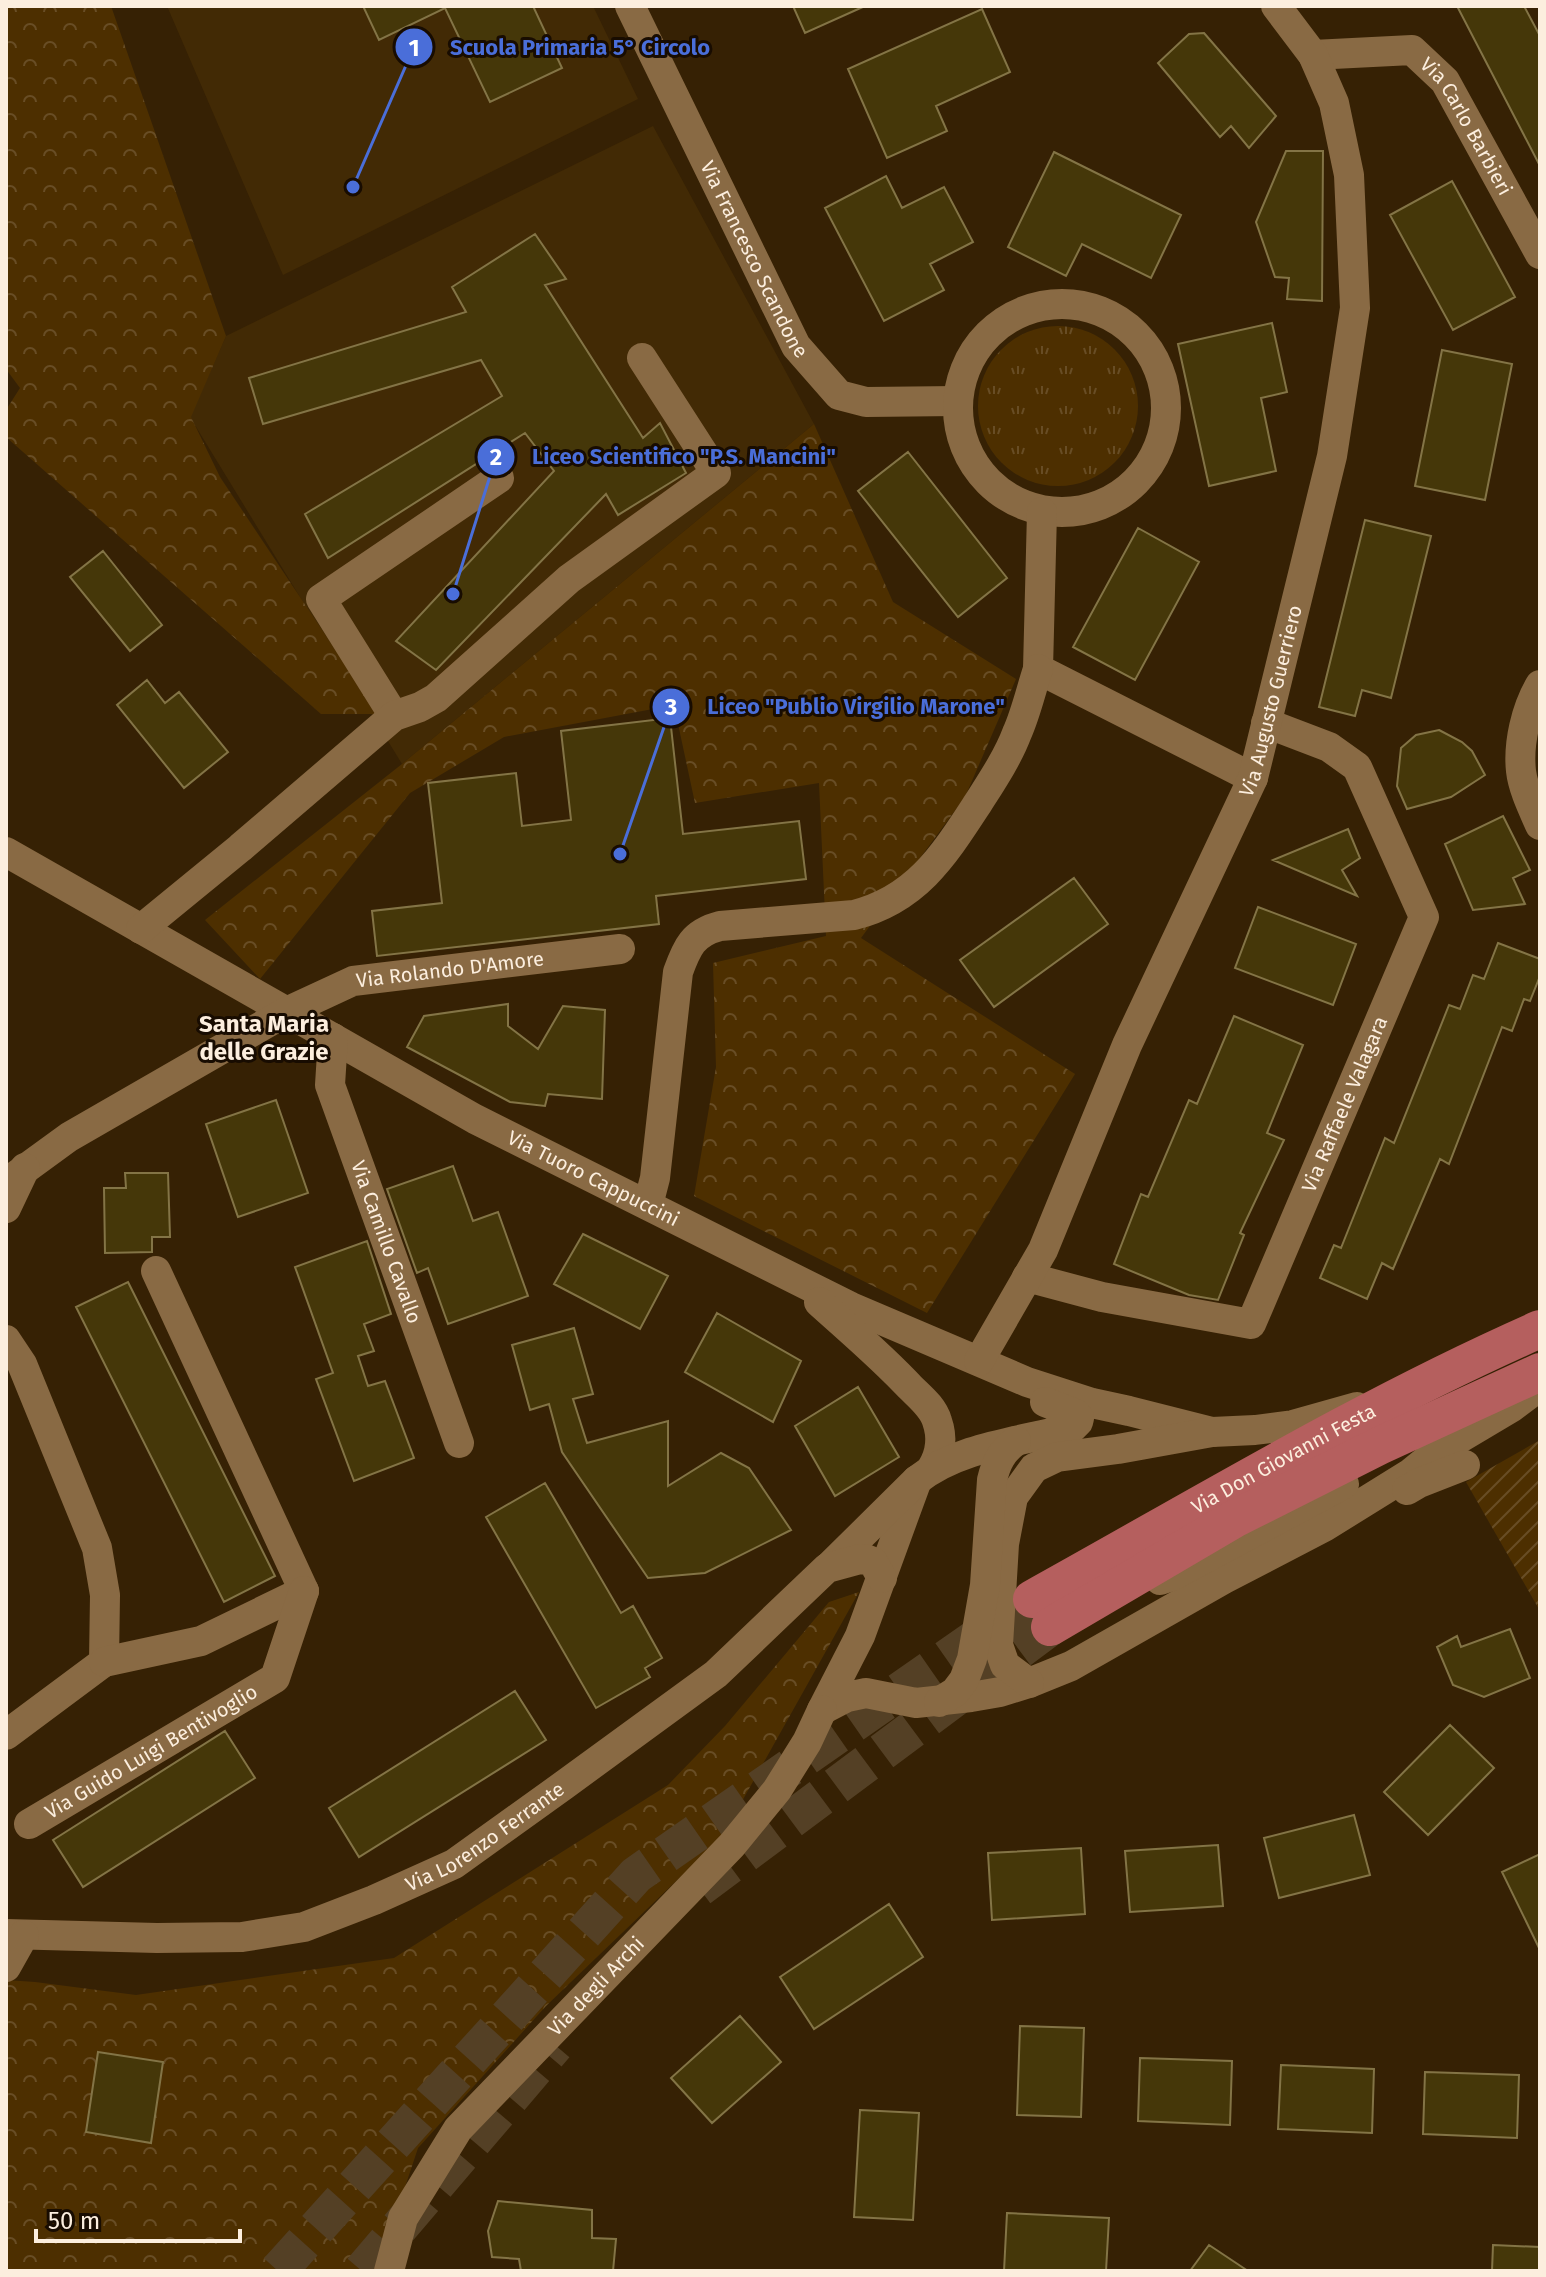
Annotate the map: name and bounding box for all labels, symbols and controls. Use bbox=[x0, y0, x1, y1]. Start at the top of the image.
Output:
callout: Scuola Primaria 5° Circolo bbox=[394, 24, 726, 70]
text: 1 bbox=[408, 34, 420, 62]
text: Scuola Primaria 5° Circolo bbox=[450, 34, 710, 61]
street label: Via Carlo Barbieri bbox=[1415, 52, 1517, 199]
street label: Via Francesco Scandone bbox=[695, 157, 813, 363]
callout: Liceo Scientifico "P.S. Mancini" bbox=[476, 434, 852, 480]
text: 2 bbox=[490, 443, 502, 471]
text: Liceo Scientifico "P.S. Mancini" bbox=[532, 443, 836, 470]
street label: Via Augusto Guerriero bbox=[1234, 603, 1307, 801]
callout: Liceo "Publio Virgilio Marone" bbox=[651, 684, 1021, 730]
text: 3 bbox=[664, 693, 677, 721]
text: Liceo "Publio Virgilio Marone" bbox=[707, 693, 1005, 720]
street label: Via Rolando D'Amore bbox=[355, 946, 545, 993]
district label: Santa Maria delle Grazie bbox=[199, 1010, 329, 1066]
street label: Via Raffaele Valagara bbox=[1296, 1013, 1392, 1196]
street label: Via Tuoro Cappuccini bbox=[503, 1125, 683, 1231]
street label: Via Camillo Cavallo bbox=[346, 1157, 427, 1327]
street label: Via Don Giovanni Festa bbox=[1187, 1399, 1380, 1519]
street label: Via Guido Luigi Bentivoglio bbox=[41, 1679, 262, 1824]
street label: Via Lorenzo Ferrante bbox=[402, 1777, 569, 1896]
street label: Via degli Archi bbox=[543, 1931, 649, 2041]
scale bar bbox=[36, 2193, 240, 2243]
text: 50 m bbox=[48, 2207, 100, 2235]

